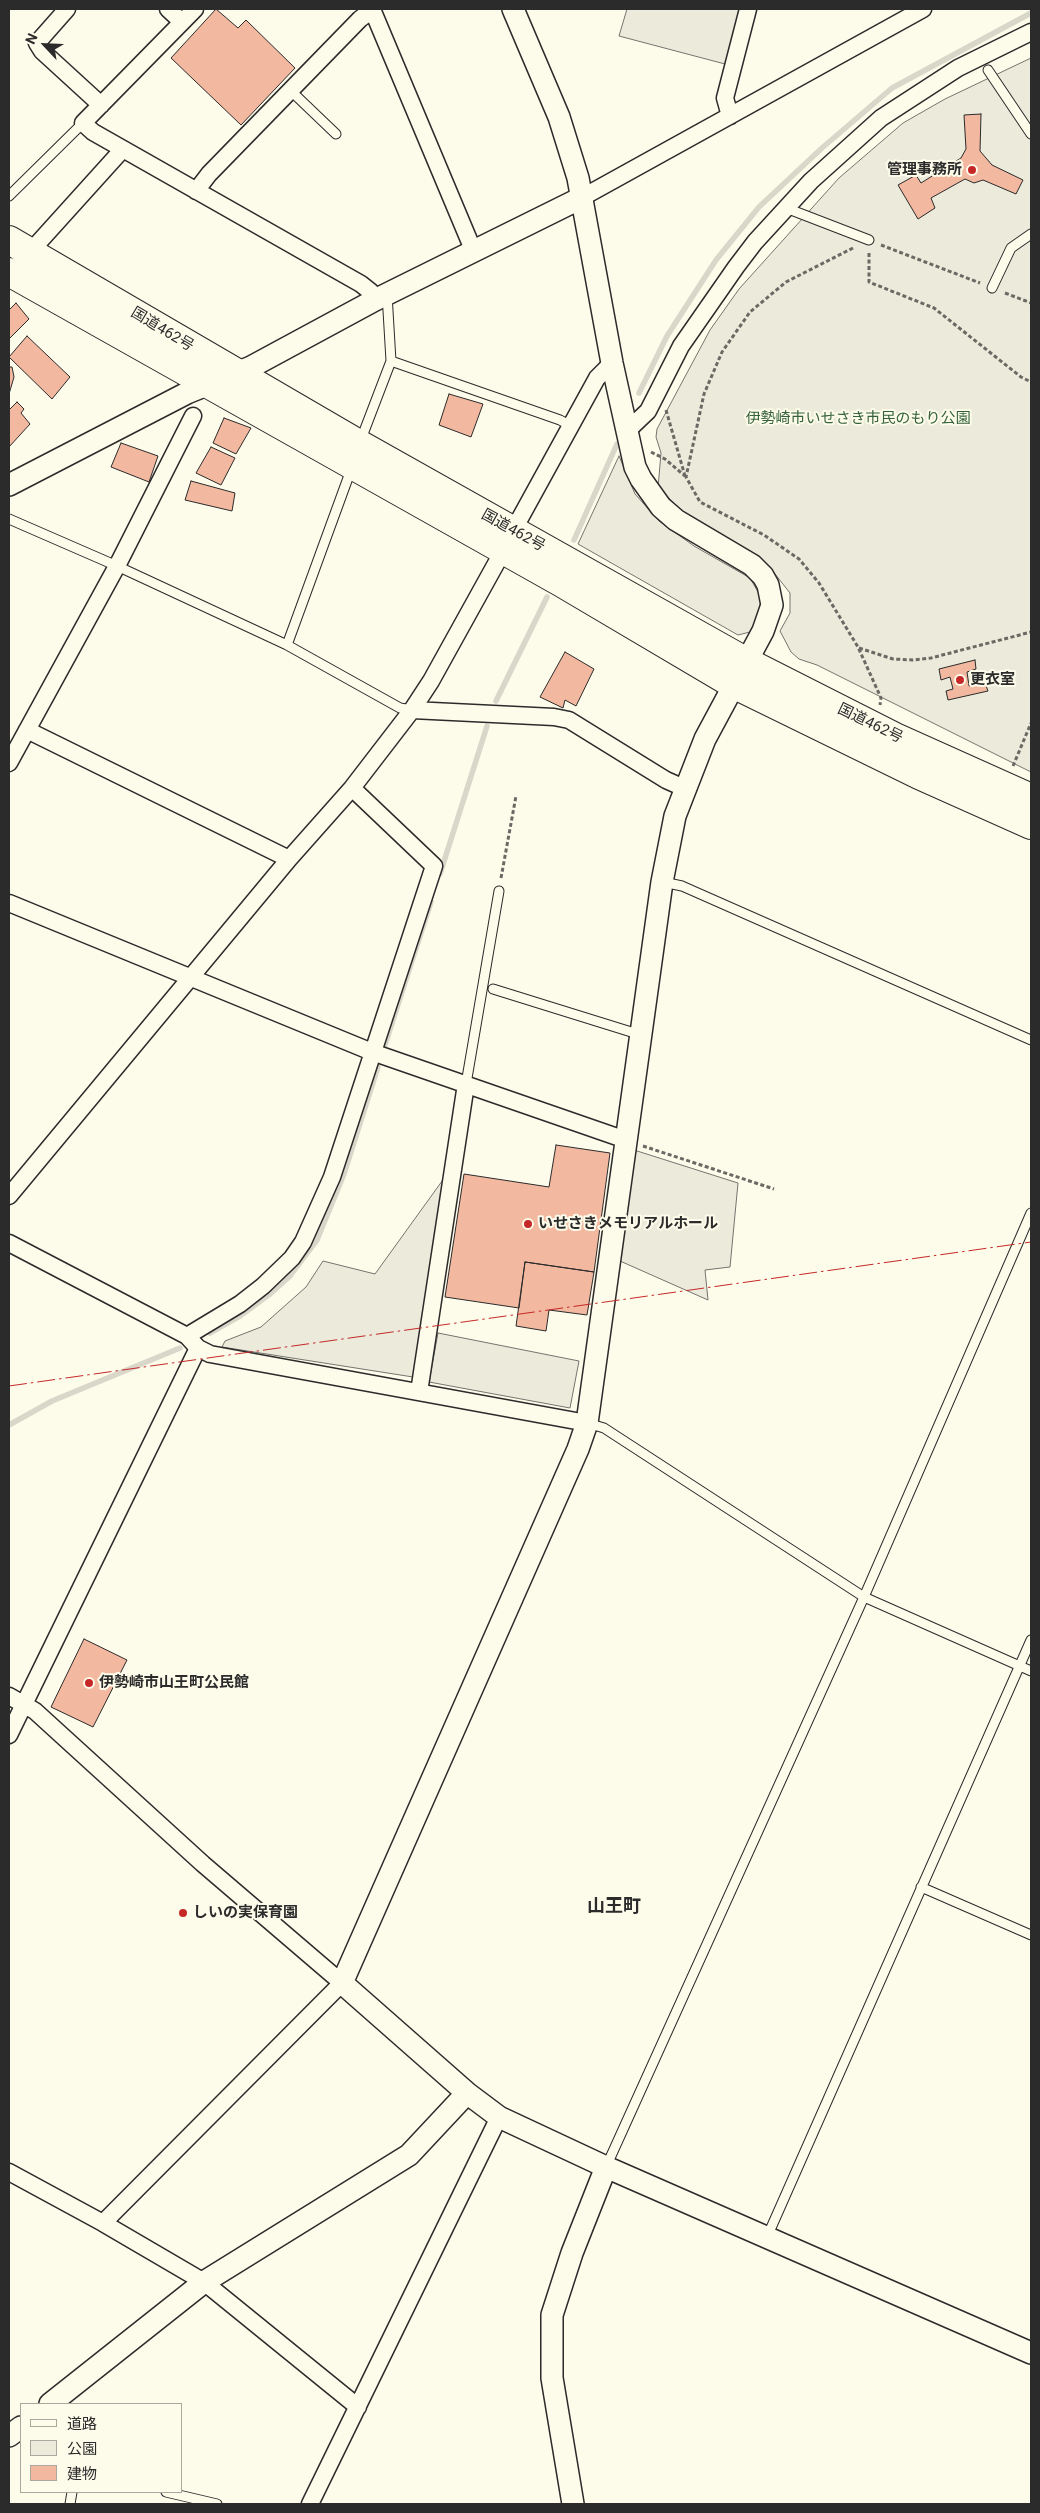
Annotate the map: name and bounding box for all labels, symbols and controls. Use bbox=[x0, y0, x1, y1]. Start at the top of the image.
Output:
north arrow bbox=[20, 20, 70, 70]
text: N bbox=[22, 31, 41, 47]
place label: 管理事務所 bbox=[887, 161, 962, 179]
marker: 管理事務所 bbox=[966, 164, 978, 176]
street label: 国道462号 bbox=[127, 304, 197, 356]
park label: 伊勢崎市いせさき市民のもり公園 bbox=[746, 410, 970, 428]
street label: 国道462号 bbox=[478, 506, 548, 556]
place label: 更衣室 bbox=[970, 671, 1015, 689]
marker: 更衣室 bbox=[954, 674, 966, 686]
street label: 国道462号 bbox=[834, 701, 906, 747]
place label: いせさきメモリアルホール bbox=[538, 1215, 718, 1233]
marker: いせさきメモリアルホール bbox=[522, 1218, 534, 1230]
place label: 伊勢崎市山王町公民館 bbox=[99, 1674, 249, 1692]
marker: 伊勢崎市山王町公民館 bbox=[83, 1677, 95, 1689]
district label: 山王町 bbox=[587, 1896, 641, 1918]
place label: しいの実保育園 bbox=[193, 1904, 298, 1922]
marker: しいの実保育園 bbox=[177, 1907, 189, 1919]
legend bbox=[20, 2403, 182, 2493]
text: 道路 bbox=[67, 2415, 97, 2433]
text: 公園 bbox=[67, 2440, 97, 2458]
text: 建物 bbox=[67, 2465, 97, 2483]

